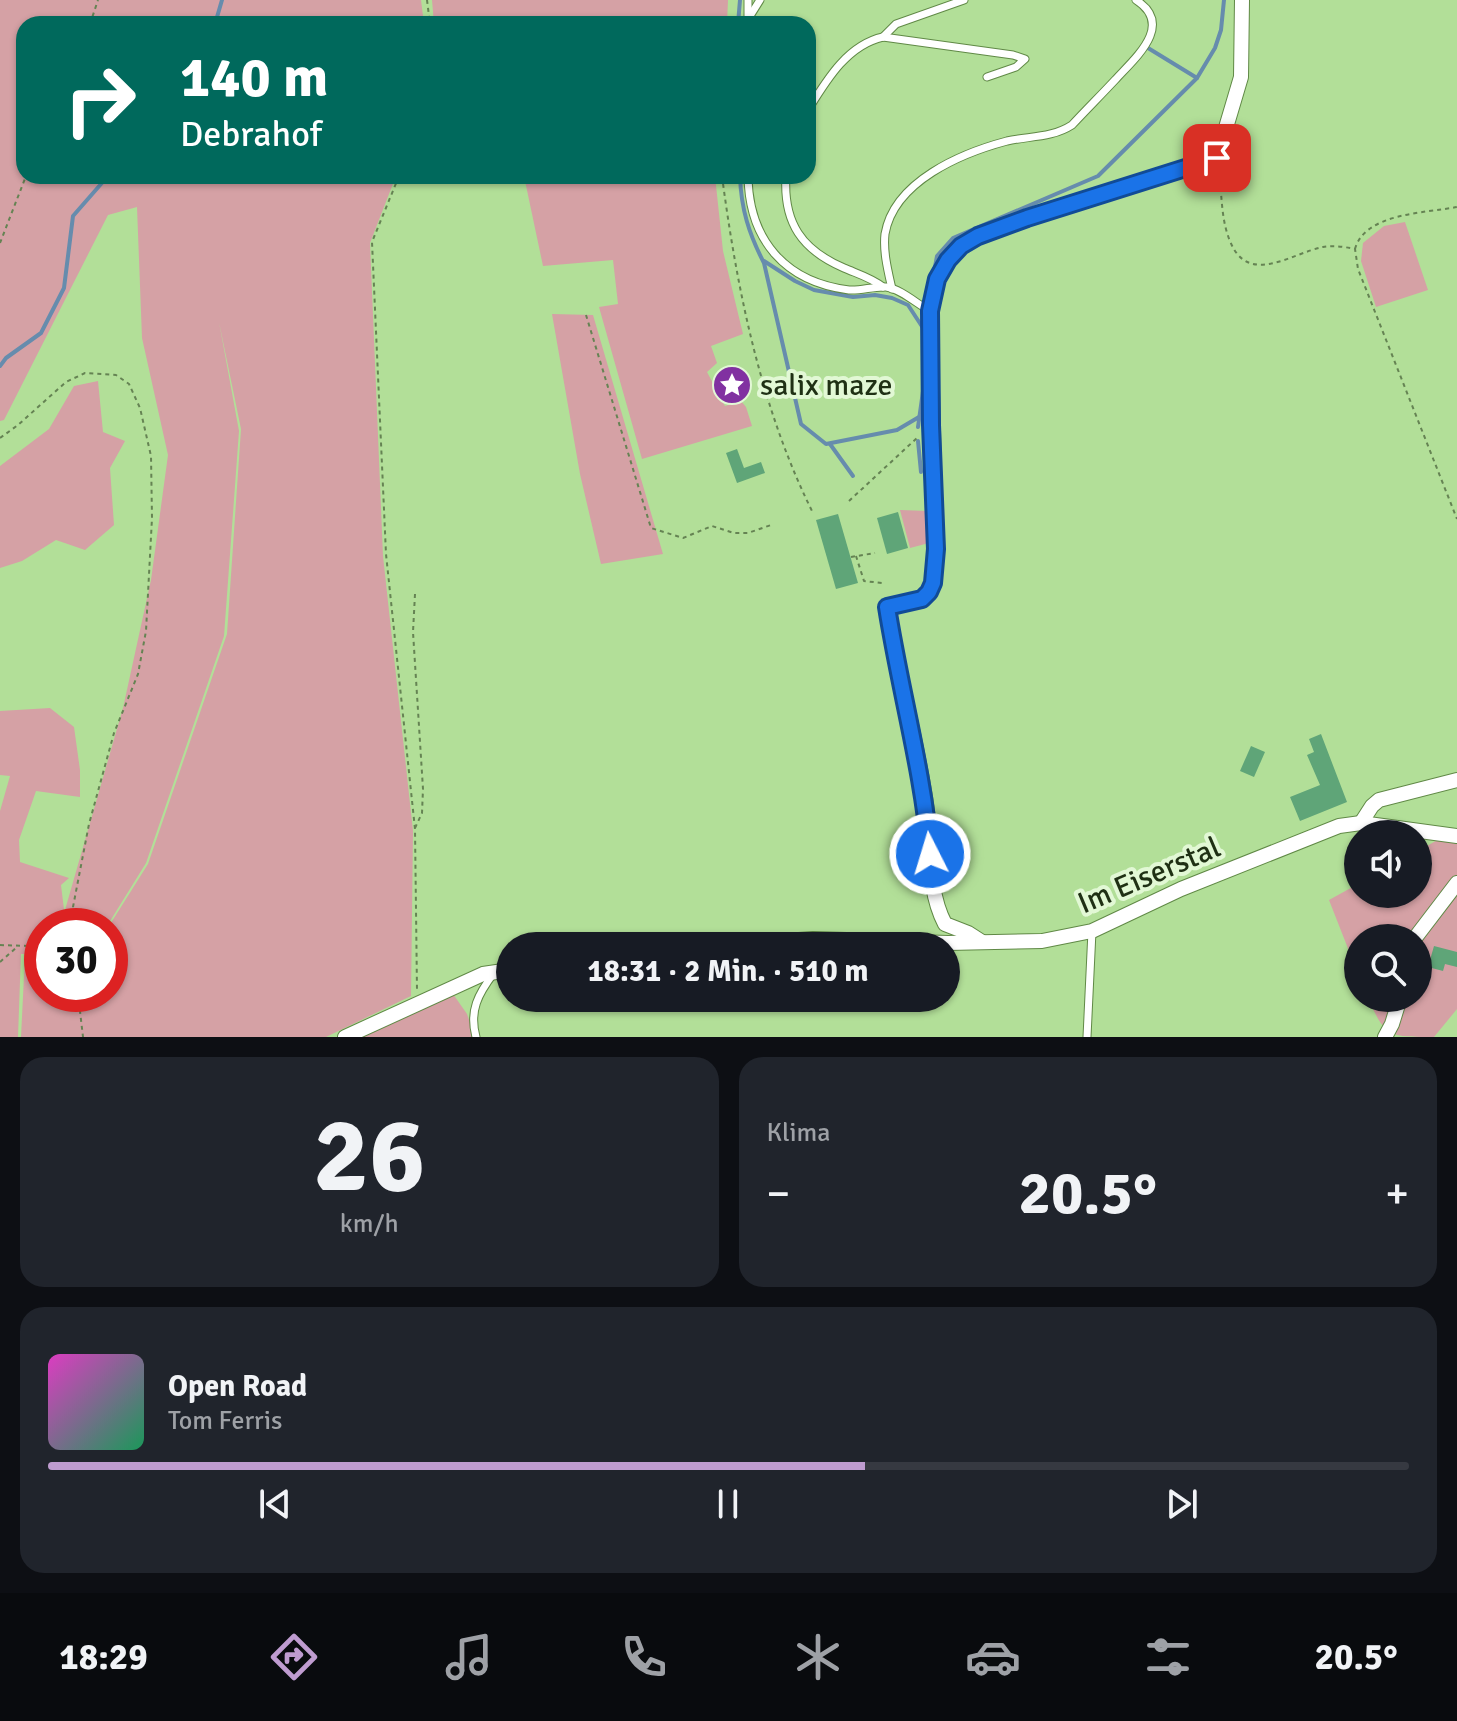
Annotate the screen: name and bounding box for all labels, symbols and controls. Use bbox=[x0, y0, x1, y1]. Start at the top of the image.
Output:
text: 140 m bbox=[180, 43, 328, 112]
icon: right bbox=[48, 48, 152, 152]
text: Debrahof bbox=[180, 112, 322, 157]
pin bbox=[1183, 124, 1251, 192]
icon: arrive bbox=[1195, 136, 1239, 180]
place icon: salix maze bbox=[711, 364, 753, 406]
place label: salix maze bbox=[760, 367, 892, 404]
position arrow bbox=[888, 812, 972, 896]
map controls bbox=[1344, 820, 1432, 1012]
button: sound bbox=[1344, 820, 1432, 908]
street label: Im Eiserstal bbox=[1072, 829, 1226, 922]
speed limit sign: 30 bbox=[24, 908, 128, 1012]
button: search bbox=[1344, 924, 1432, 1012]
text: 18:31 · 2 Min. · 510 m bbox=[587, 953, 869, 990]
text: 26 bbox=[313, 1092, 425, 1220]
text: Klima bbox=[767, 1117, 830, 1149]
text: 20.5° bbox=[1019, 1157, 1157, 1231]
text: − bbox=[767, 1167, 790, 1221]
text: + bbox=[1385, 1167, 1409, 1221]
text: km/h bbox=[340, 1208, 399, 1240]
text: Open Road bbox=[168, 1368, 307, 1405]
text: Tom Ferris bbox=[168, 1405, 282, 1437]
icon: previous bbox=[253, 1482, 297, 1526]
icon: pause bbox=[706, 1482, 750, 1526]
icon: next bbox=[1160, 1482, 1204, 1526]
icon: directions bbox=[266, 1629, 322, 1685]
icon: music bbox=[441, 1629, 497, 1685]
icon: phone bbox=[616, 1629, 672, 1685]
icon: climate bbox=[790, 1629, 846, 1685]
icon: car bbox=[965, 1629, 1021, 1685]
icon: filters bbox=[1140, 1629, 1196, 1685]
text: 18:29 bbox=[59, 1635, 148, 1680]
text: 20.5° bbox=[1315, 1635, 1398, 1680]

